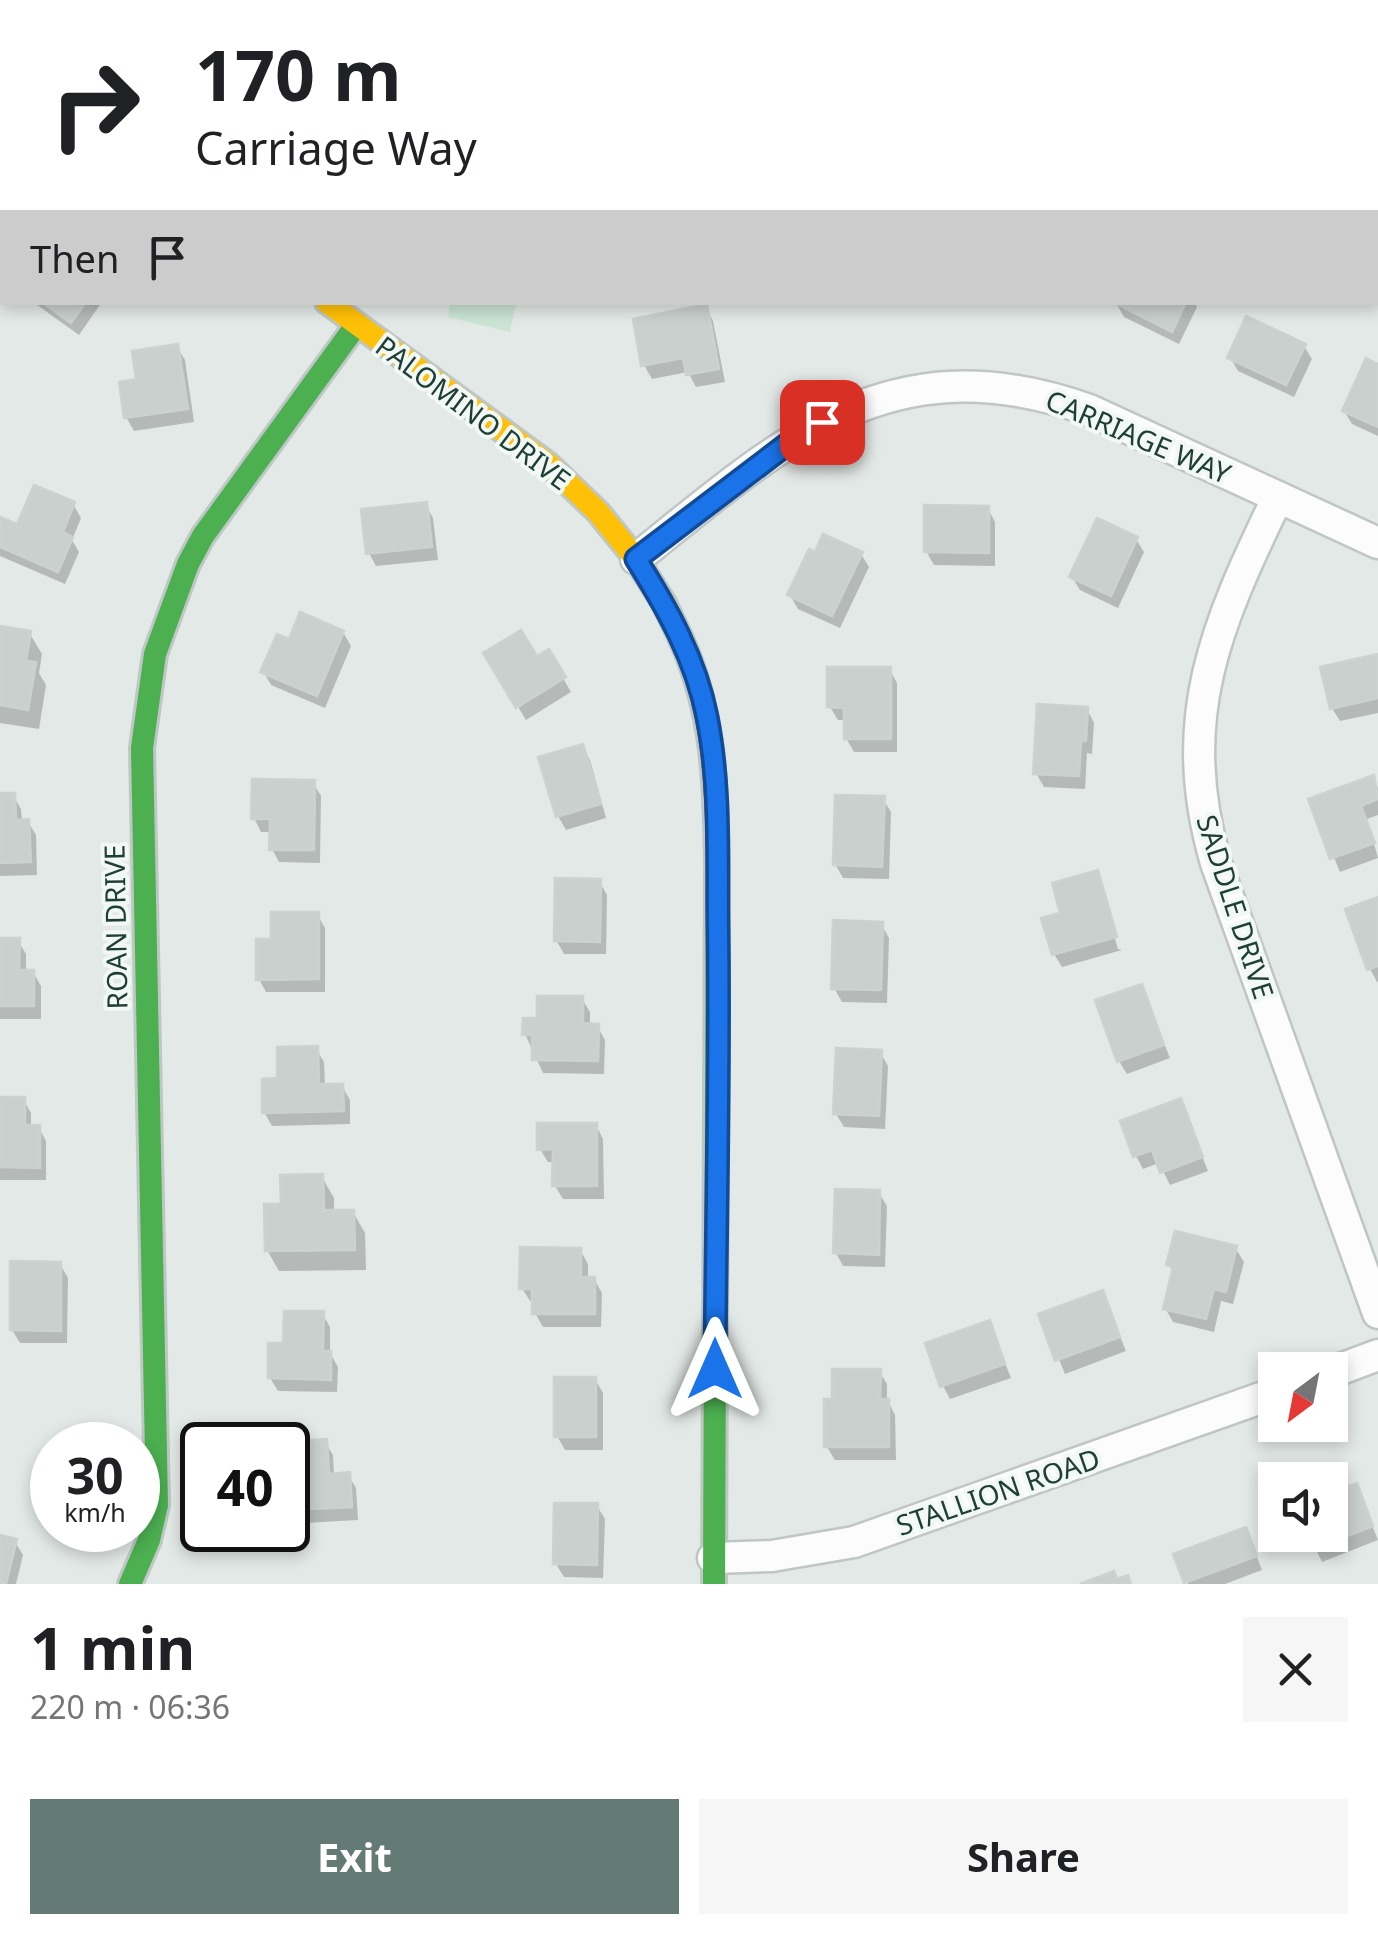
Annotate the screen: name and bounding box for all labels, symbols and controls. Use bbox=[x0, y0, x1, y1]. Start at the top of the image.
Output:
text: 170 m bbox=[195, 26, 402, 122]
icon: right bbox=[30, 40, 160, 170]
text: Carriage Way bbox=[195, 117, 477, 178]
icon: arrive bbox=[140, 230, 195, 285]
text: Then bbox=[30, 232, 120, 284]
street label: PALOMINO DRIVE bbox=[369, 326, 579, 498]
pin bbox=[780, 380, 865, 465]
street label: CARRIAGE WAY bbox=[1040, 380, 1237, 492]
icon: arrive bbox=[795, 395, 850, 450]
street label: SADDLE DRIVE bbox=[1188, 810, 1284, 1004]
street label: ROAN DRIVE bbox=[95, 844, 135, 1010]
position arrow bbox=[663, 1317, 767, 1421]
north arrow bbox=[1258, 1352, 1348, 1442]
map controls bbox=[1258, 1352, 1348, 1552]
speed limit sign: 40 bbox=[180, 1422, 310, 1552]
street label: STALLION ROAD bbox=[891, 1438, 1105, 1544]
text: 30 bbox=[66, 1441, 124, 1509]
button: sound bbox=[1258, 1462, 1348, 1552]
text: km/h bbox=[64, 1495, 126, 1529]
text: 1 min bbox=[30, 1606, 195, 1688]
button: close bbox=[1243, 1617, 1348, 1722]
text: 220 m · 06:36 bbox=[30, 1685, 230, 1728]
button: Exit bbox=[30, 1799, 679, 1914]
button: Share bbox=[699, 1799, 1348, 1914]

